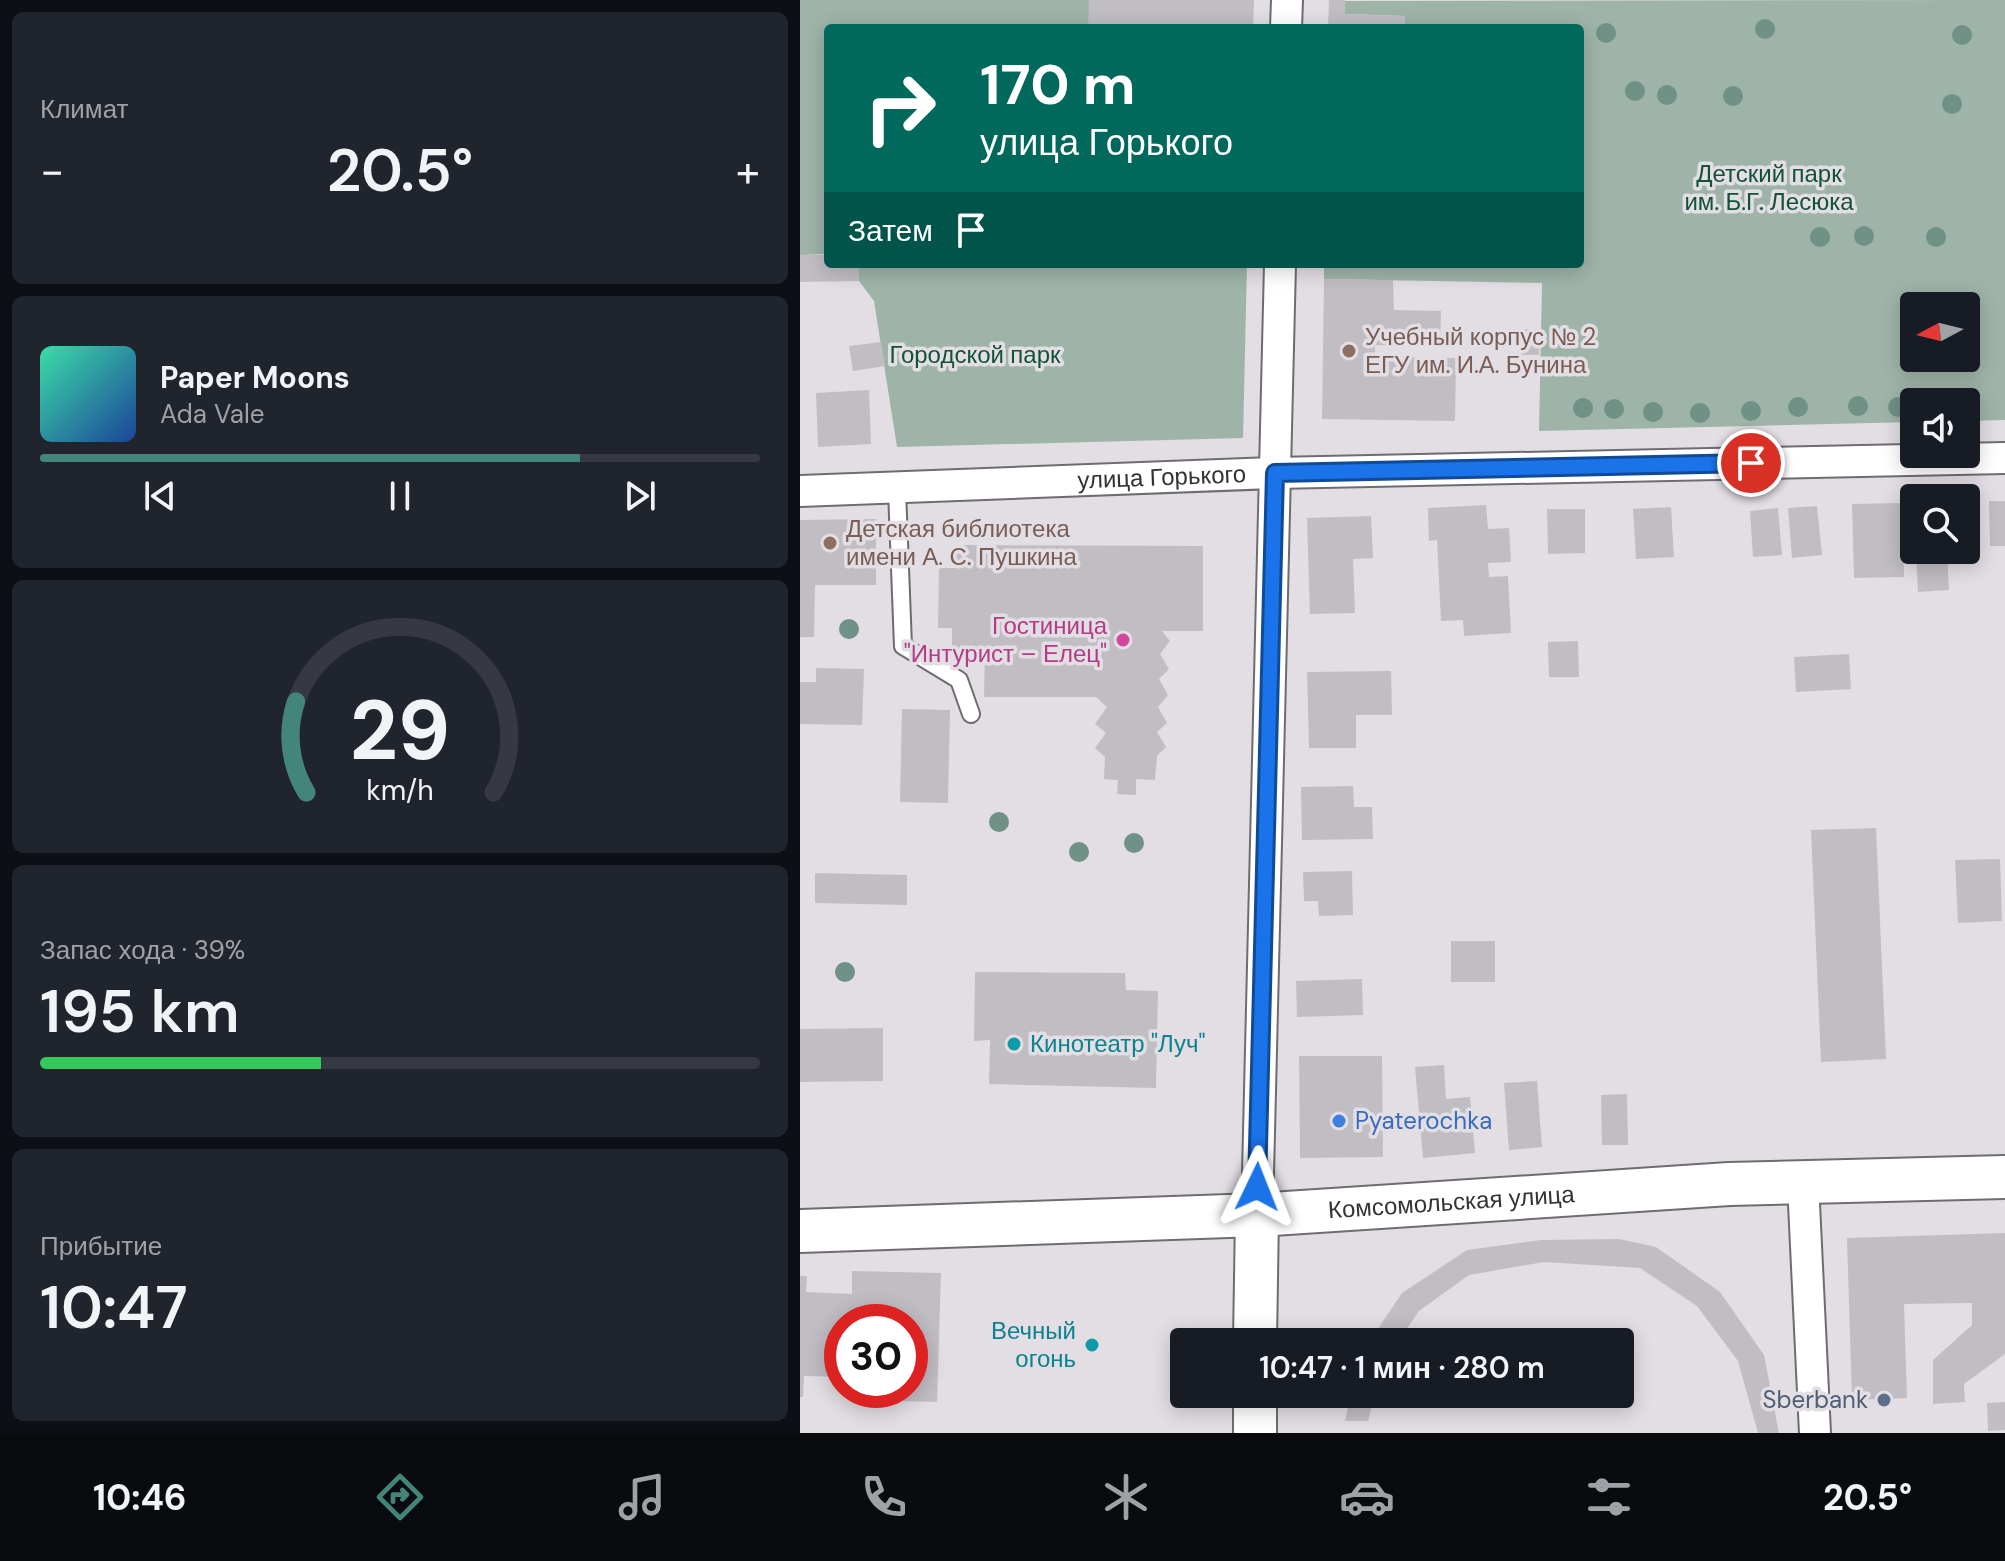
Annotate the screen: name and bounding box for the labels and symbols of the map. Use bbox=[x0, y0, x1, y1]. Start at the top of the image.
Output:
park label: Детский парк им. Б.Г. Лесюка bbox=[1684, 158, 1854, 217]
north arrow bbox=[1900, 292, 1980, 372]
place label: Учебный корпус № 2 ЕГУ им. И.А. Бунина bbox=[1365, 321, 1596, 380]
park label: Городской парк bbox=[889, 339, 1061, 370]
marker: Учебный корпус № 2 ЕГУ им. И.А. Бунина bbox=[1340, 342, 1358, 360]
pin bbox=[1717, 429, 1785, 497]
street label: улица Горького bbox=[1077, 458, 1247, 495]
place label: Детская библиотека имени А. С. Пушкина bbox=[846, 513, 1078, 572]
marker: Детская библиотека имени А. С. Пушкина bbox=[821, 534, 839, 552]
place label: Гостиница "Интурист – Елец" bbox=[904, 610, 1108, 669]
marker: Гостиница "Интурист – Елец" bbox=[1114, 631, 1132, 649]
place label: Кинотеатр "Луч" bbox=[1030, 1028, 1206, 1059]
marker: Кинотеатр "Луч" bbox=[1005, 1035, 1023, 1053]
place label: Pyaterochka bbox=[1355, 1105, 1492, 1136]
marker: Pyaterochka bbox=[1330, 1112, 1348, 1130]
position arrow bbox=[1215, 1145, 1299, 1229]
street label: Комсомольская улица bbox=[1327, 1178, 1576, 1225]
speed limit sign: 30 bbox=[824, 1304, 928, 1408]
place label: Вечный огонь bbox=[991, 1315, 1076, 1374]
marker: Вечный огонь bbox=[1083, 1336, 1101, 1354]
place label: Sberbank bbox=[1763, 1384, 1868, 1415]
marker: Sberbank bbox=[1875, 1391, 1893, 1409]

